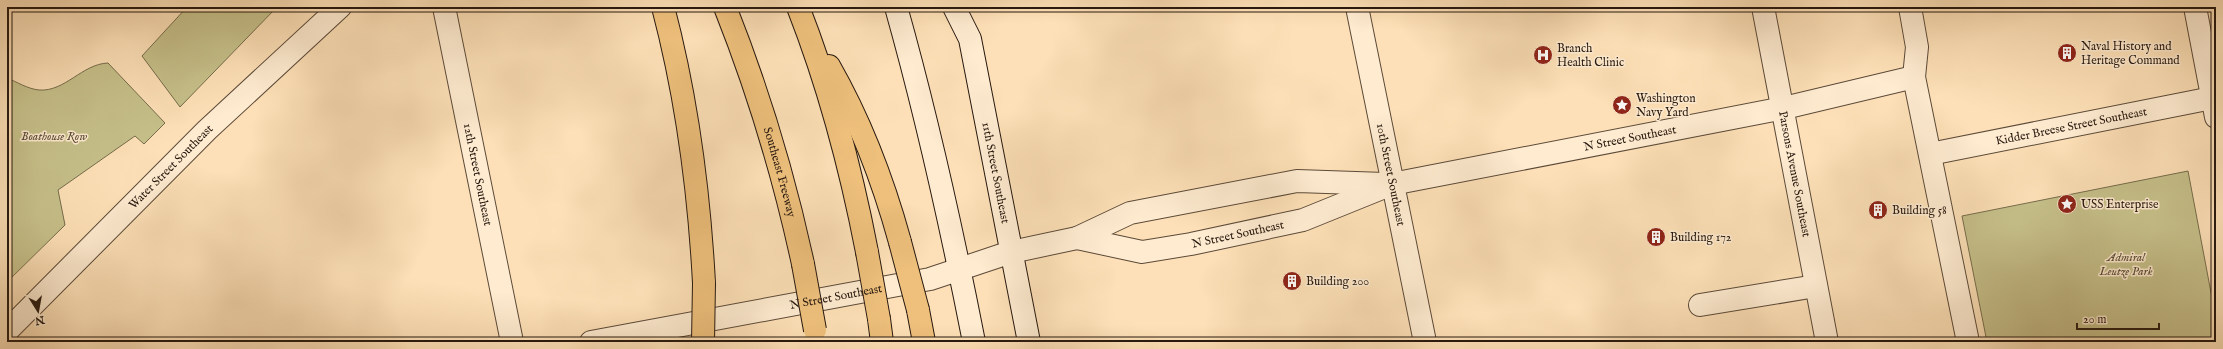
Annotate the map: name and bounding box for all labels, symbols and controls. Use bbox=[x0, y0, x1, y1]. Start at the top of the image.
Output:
place label: Naval History and Heritage Command bbox=[2081, 39, 2180, 68]
place label: Branch Health Clinic bbox=[1557, 41, 1624, 70]
building icon: Naval History and Heritage Command bbox=[2056, 42, 2078, 64]
hospital icon: Branch Health Clinic bbox=[1532, 44, 1554, 66]
place label: Washington Navy Yard bbox=[1636, 91, 1696, 120]
place icon: Washington Navy Yard bbox=[1611, 94, 1633, 116]
street label: Kidder Breese Street Southeast bbox=[1994, 104, 2148, 148]
street label: Parsons Avenue Southeast bbox=[1776, 110, 1814, 238]
street label: Water Street Southeast bbox=[125, 121, 216, 212]
street label: 11th Street Southeast bbox=[979, 121, 1013, 225]
street label: 12th Street Southeast bbox=[460, 122, 496, 227]
street label: 10th Street Southeast bbox=[1373, 122, 1409, 227]
street label: N Street Southeast bbox=[1582, 122, 1677, 154]
street label: Southeast Freeway bbox=[760, 125, 799, 219]
park label: Boathouse Row bbox=[21, 129, 88, 144]
place icon: USS Enterprise bbox=[2056, 193, 2078, 215]
place label: USS Enterprise bbox=[2081, 197, 2159, 213]
building icon: Building 58 bbox=[1867, 199, 1889, 221]
place label: Building 58 bbox=[1892, 203, 1947, 218]
street label: N Street Southeast bbox=[1190, 217, 1285, 251]
building icon: Building 172 bbox=[1645, 226, 1667, 248]
place label: Building 172 bbox=[1670, 230, 1732, 245]
park label: Admiral Leutze Park bbox=[2099, 250, 2153, 279]
building icon: Building 200 bbox=[1281, 270, 1303, 292]
place label: Building 200 bbox=[1306, 274, 1369, 289]
street label: N Street Southeast bbox=[788, 281, 883, 312]
north arrow bbox=[18, 291, 58, 331]
scale bar bbox=[2077, 305, 2159, 331]
text: N bbox=[33, 312, 47, 328]
text: 20 m bbox=[2083, 312, 2106, 327]

